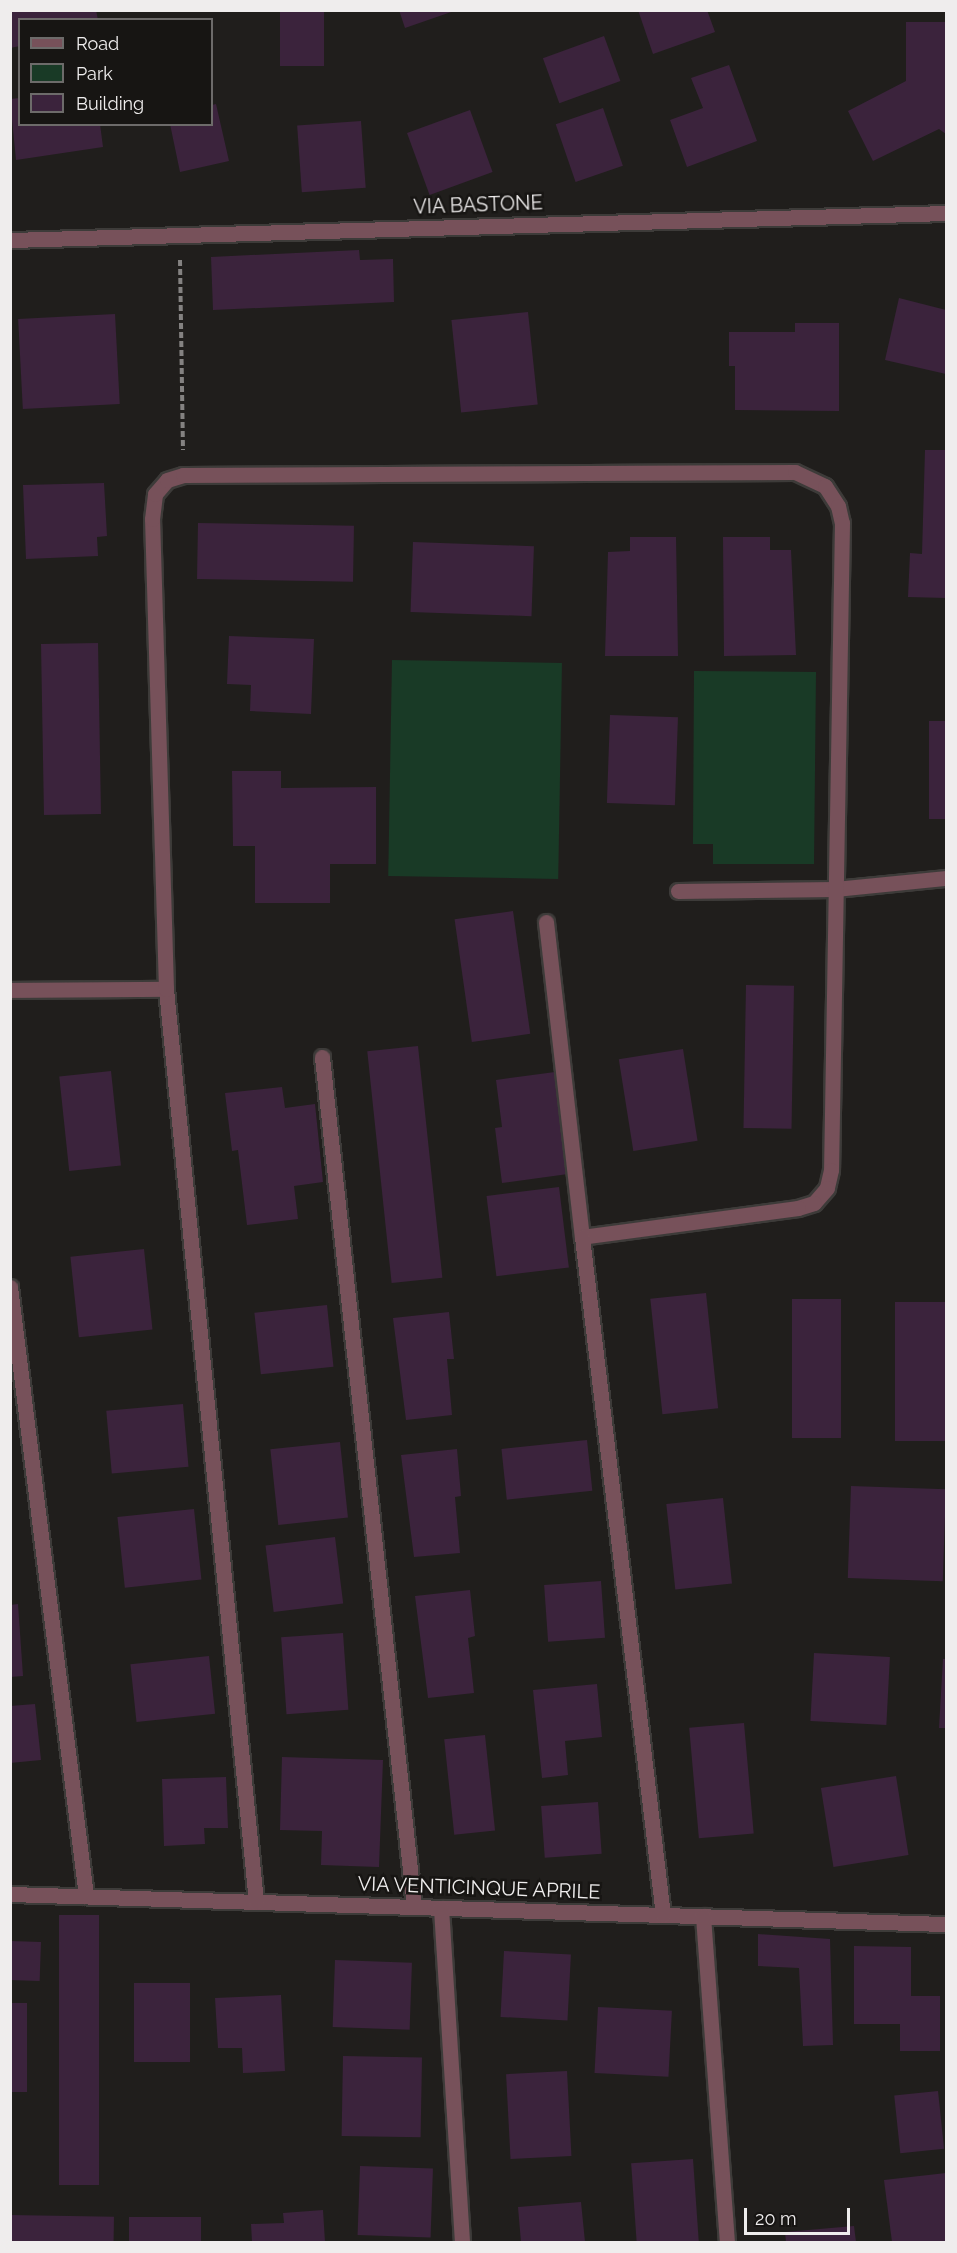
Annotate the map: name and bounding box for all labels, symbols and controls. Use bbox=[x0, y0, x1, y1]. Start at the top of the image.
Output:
legend bbox=[18, 18, 213, 126]
text: Road bbox=[76, 33, 119, 54]
text: Park bbox=[76, 63, 113, 84]
text: Building bbox=[76, 93, 144, 114]
street label: VIA BASTONE bbox=[413, 191, 543, 219]
street label: VIA VENTICINQUE APRILE bbox=[356, 1872, 602, 1904]
scale bar bbox=[747, 2196, 854, 2234]
text: 20 m bbox=[755, 2208, 797, 2229]

